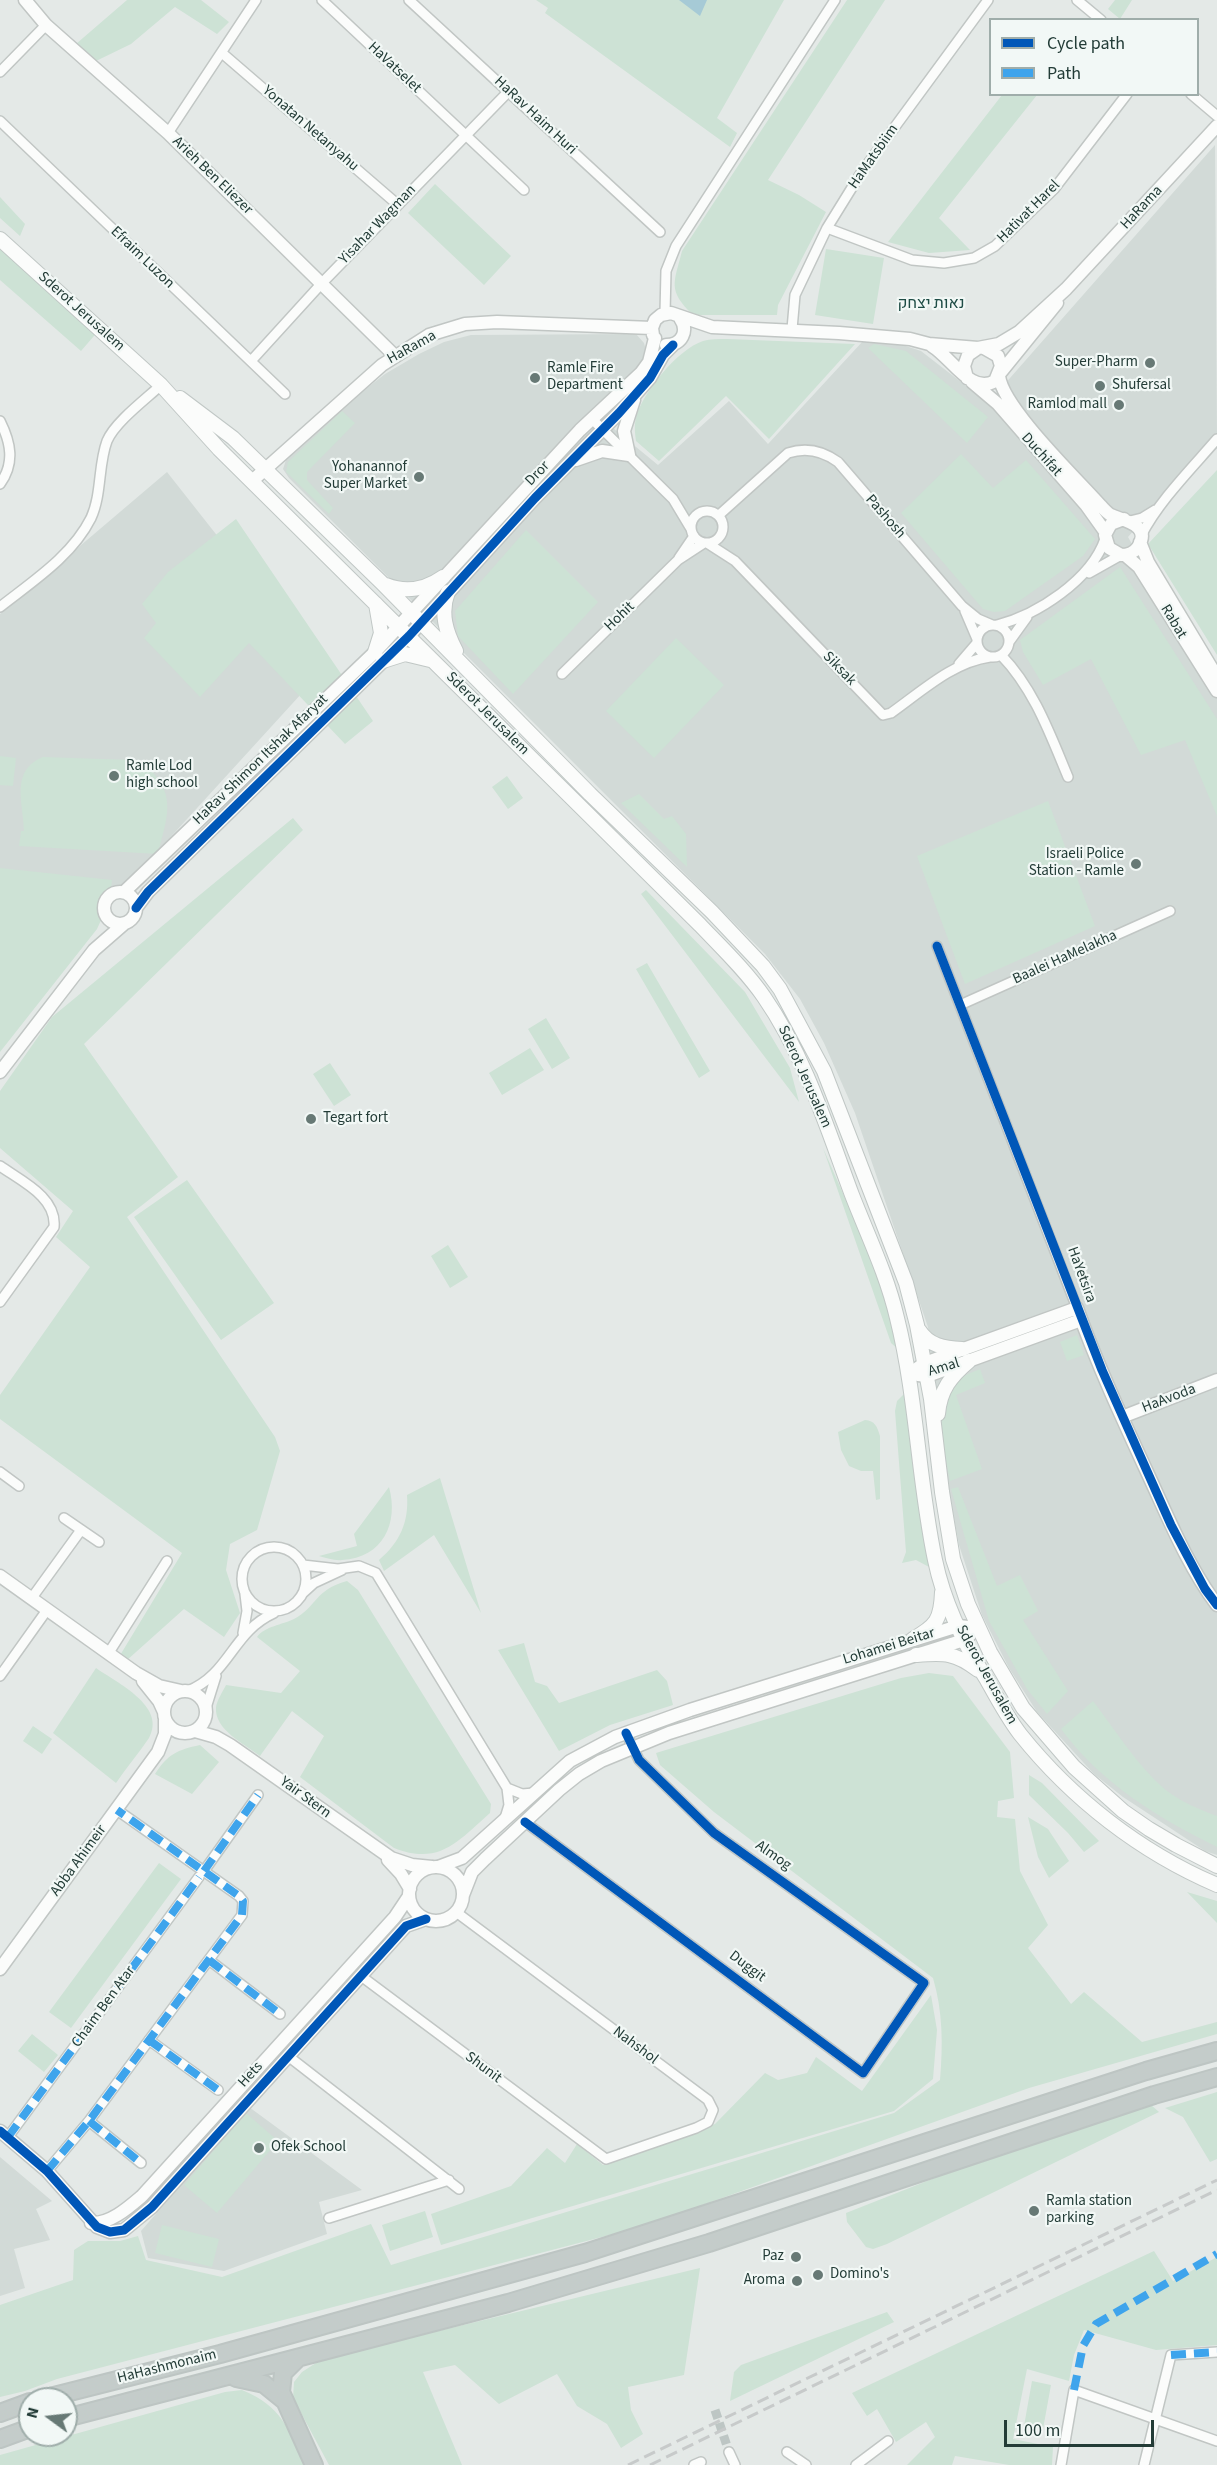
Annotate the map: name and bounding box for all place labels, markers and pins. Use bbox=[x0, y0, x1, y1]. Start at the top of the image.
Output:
place label: Super-Pharm bbox=[1055, 354, 1138, 372]
marker: Super-Pharm bbox=[1143, 356, 1157, 370]
place label: Ramle Fire Department bbox=[547, 360, 623, 395]
marker: Ramle Fire Department bbox=[528, 371, 542, 385]
place label: Shufersal bbox=[1112, 377, 1171, 395]
marker: Shufersal bbox=[1093, 379, 1107, 393]
place label: Ramlod mall bbox=[1028, 396, 1107, 414]
marker: Ramlod mall bbox=[1112, 398, 1126, 412]
place label: Yohanannof Super Market bbox=[324, 459, 407, 494]
marker: Yohanannof Super Market bbox=[412, 470, 426, 484]
place label: Ramle Lod high school bbox=[126, 758, 198, 793]
marker: Ramle Lod high school bbox=[107, 769, 121, 783]
place label: Israeli Police Station - Ramle bbox=[1029, 846, 1124, 881]
marker: Israeli Police Station - Ramle bbox=[1129, 857, 1143, 871]
place label: Tegart fort bbox=[323, 1110, 388, 1128]
marker: Tegart fort bbox=[304, 1112, 318, 1126]
place label: Ofek School bbox=[271, 2139, 346, 2157]
marker: Ofek School bbox=[252, 2141, 266, 2155]
place label: Ramla station parking bbox=[1046, 2193, 1132, 2228]
marker: Ramla station parking bbox=[1027, 2204, 1041, 2218]
place label: Paz bbox=[762, 2248, 784, 2266]
marker: Paz bbox=[789, 2250, 803, 2264]
place label: Domino's bbox=[830, 2266, 889, 2284]
marker: Domino's bbox=[811, 2268, 825, 2282]
place label: Aroma bbox=[744, 2272, 785, 2290]
marker: Aroma bbox=[790, 2274, 804, 2288]

